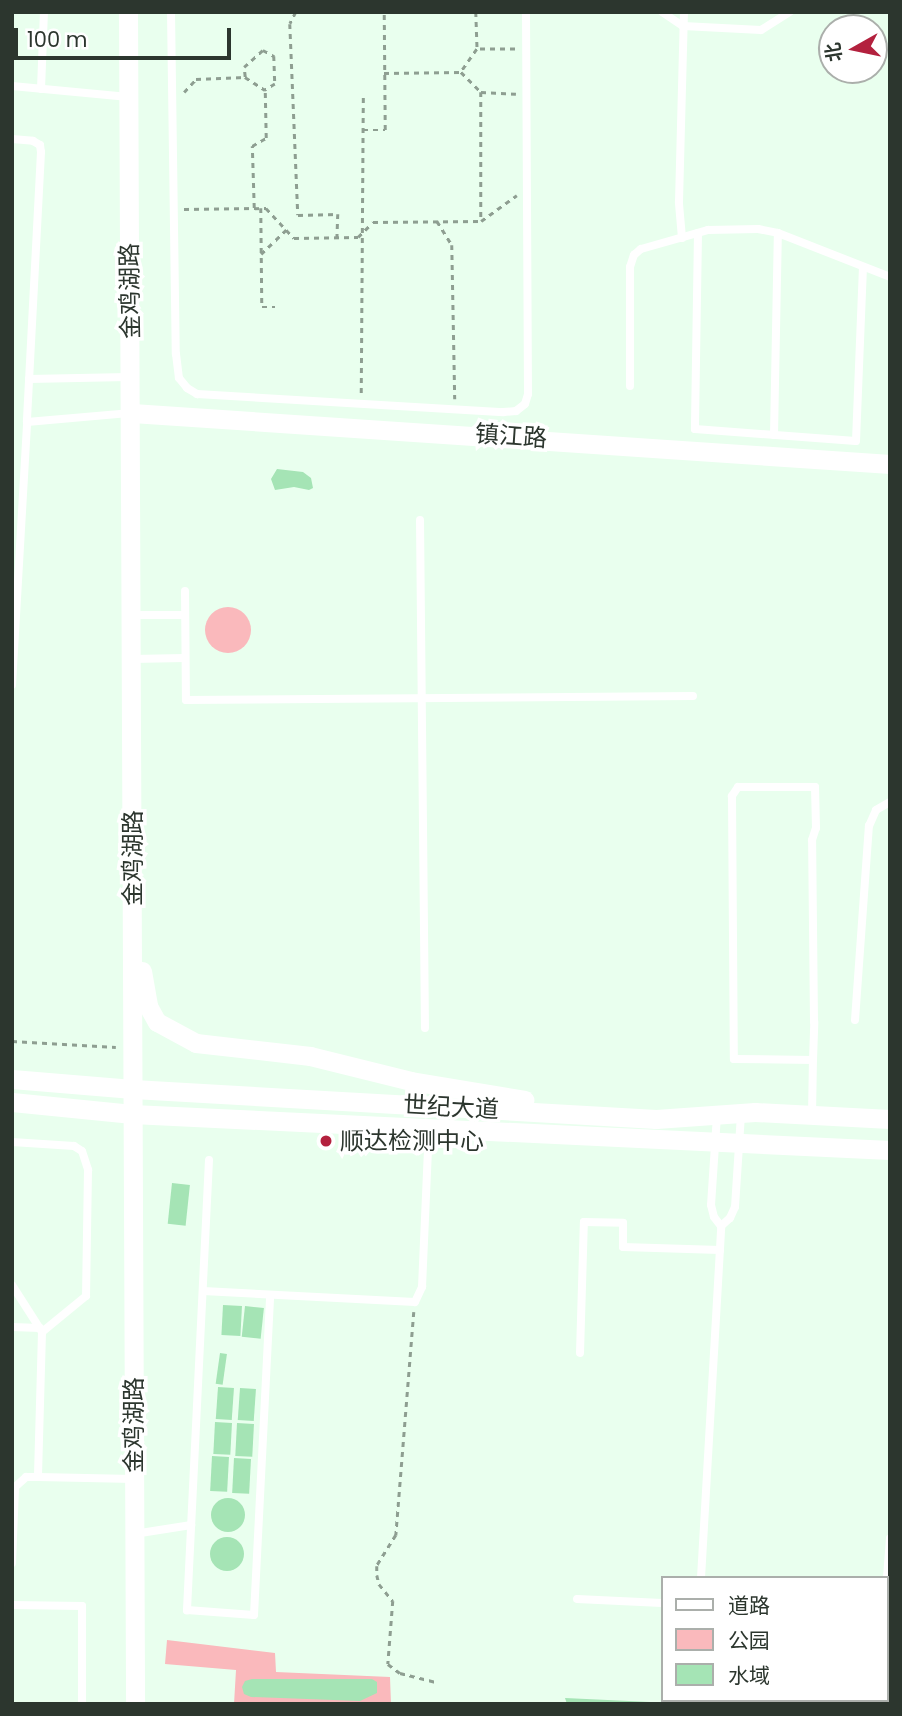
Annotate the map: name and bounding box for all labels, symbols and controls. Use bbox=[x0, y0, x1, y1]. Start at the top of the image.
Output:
scale bar bbox=[18, 14, 234, 58]
north arrow bbox=[818, 14, 888, 84]
text: 100 m bbox=[27, 25, 87, 54]
text: 北 bbox=[819, 41, 849, 64]
street label: 金鸡湖路 bbox=[115, 243, 145, 339]
street label: 镇江路 bbox=[474, 419, 548, 453]
street label: 金鸡湖路 bbox=[119, 810, 147, 906]
street label: 世纪大道 bbox=[402, 1090, 500, 1124]
place label: 顺达检测中心 bbox=[340, 1127, 484, 1155]
marker: 顺达检测中心 bbox=[318, 1133, 334, 1149]
street label: 金鸡湖路 bbox=[120, 1377, 148, 1473]
legend bbox=[660, 1576, 888, 1702]
text: 道路 bbox=[728, 1591, 770, 1620]
text: 公园 bbox=[728, 1626, 770, 1655]
text: 水域 bbox=[728, 1661, 770, 1690]

